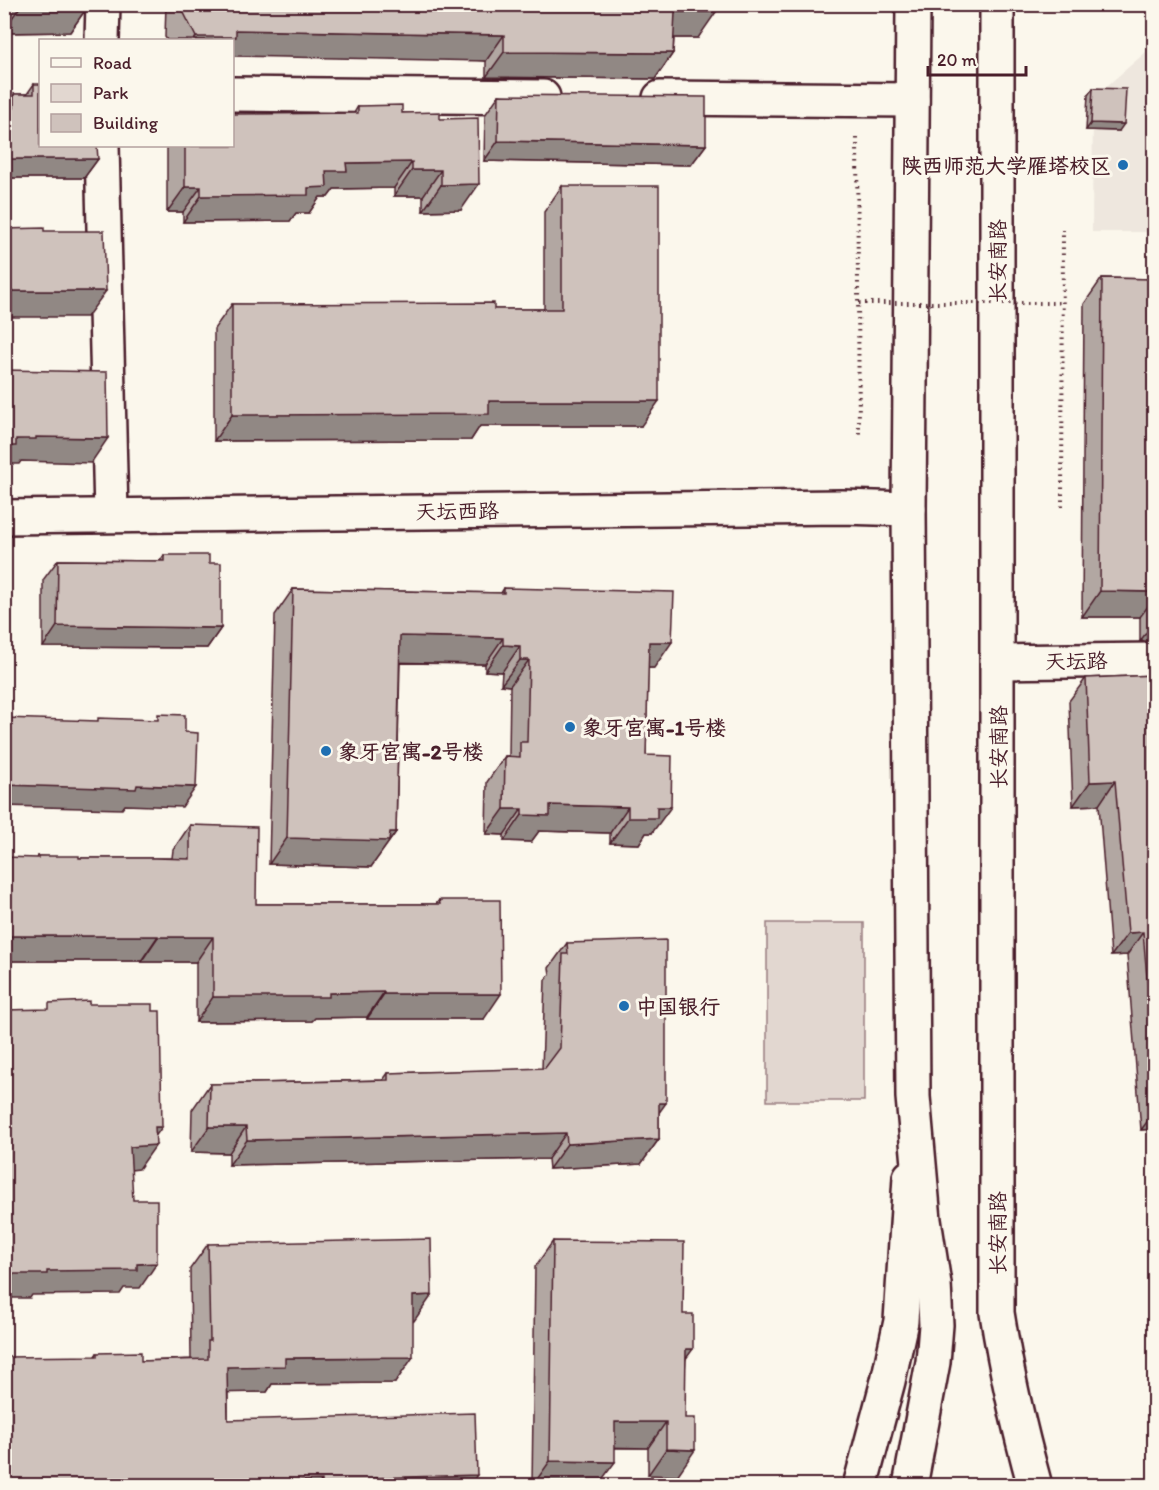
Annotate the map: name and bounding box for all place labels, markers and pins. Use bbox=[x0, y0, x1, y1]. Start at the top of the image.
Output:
place label: 陕西师范大学雁塔校区 bbox=[901, 153, 1111, 178]
marker: 陕西师范大学雁塔校区 bbox=[1116, 158, 1130, 172]
place label: 象牙宫寓-1号楼 bbox=[582, 715, 726, 740]
marker: 象牙宫寓-1号楼 bbox=[563, 720, 577, 734]
place label: 象牙宫寓-2号楼 bbox=[338, 739, 483, 764]
marker: 象牙宫寓-2号楼 bbox=[319, 744, 333, 758]
place label: 中国银行 bbox=[636, 994, 720, 1019]
marker: 中国银行 bbox=[617, 999, 631, 1013]

